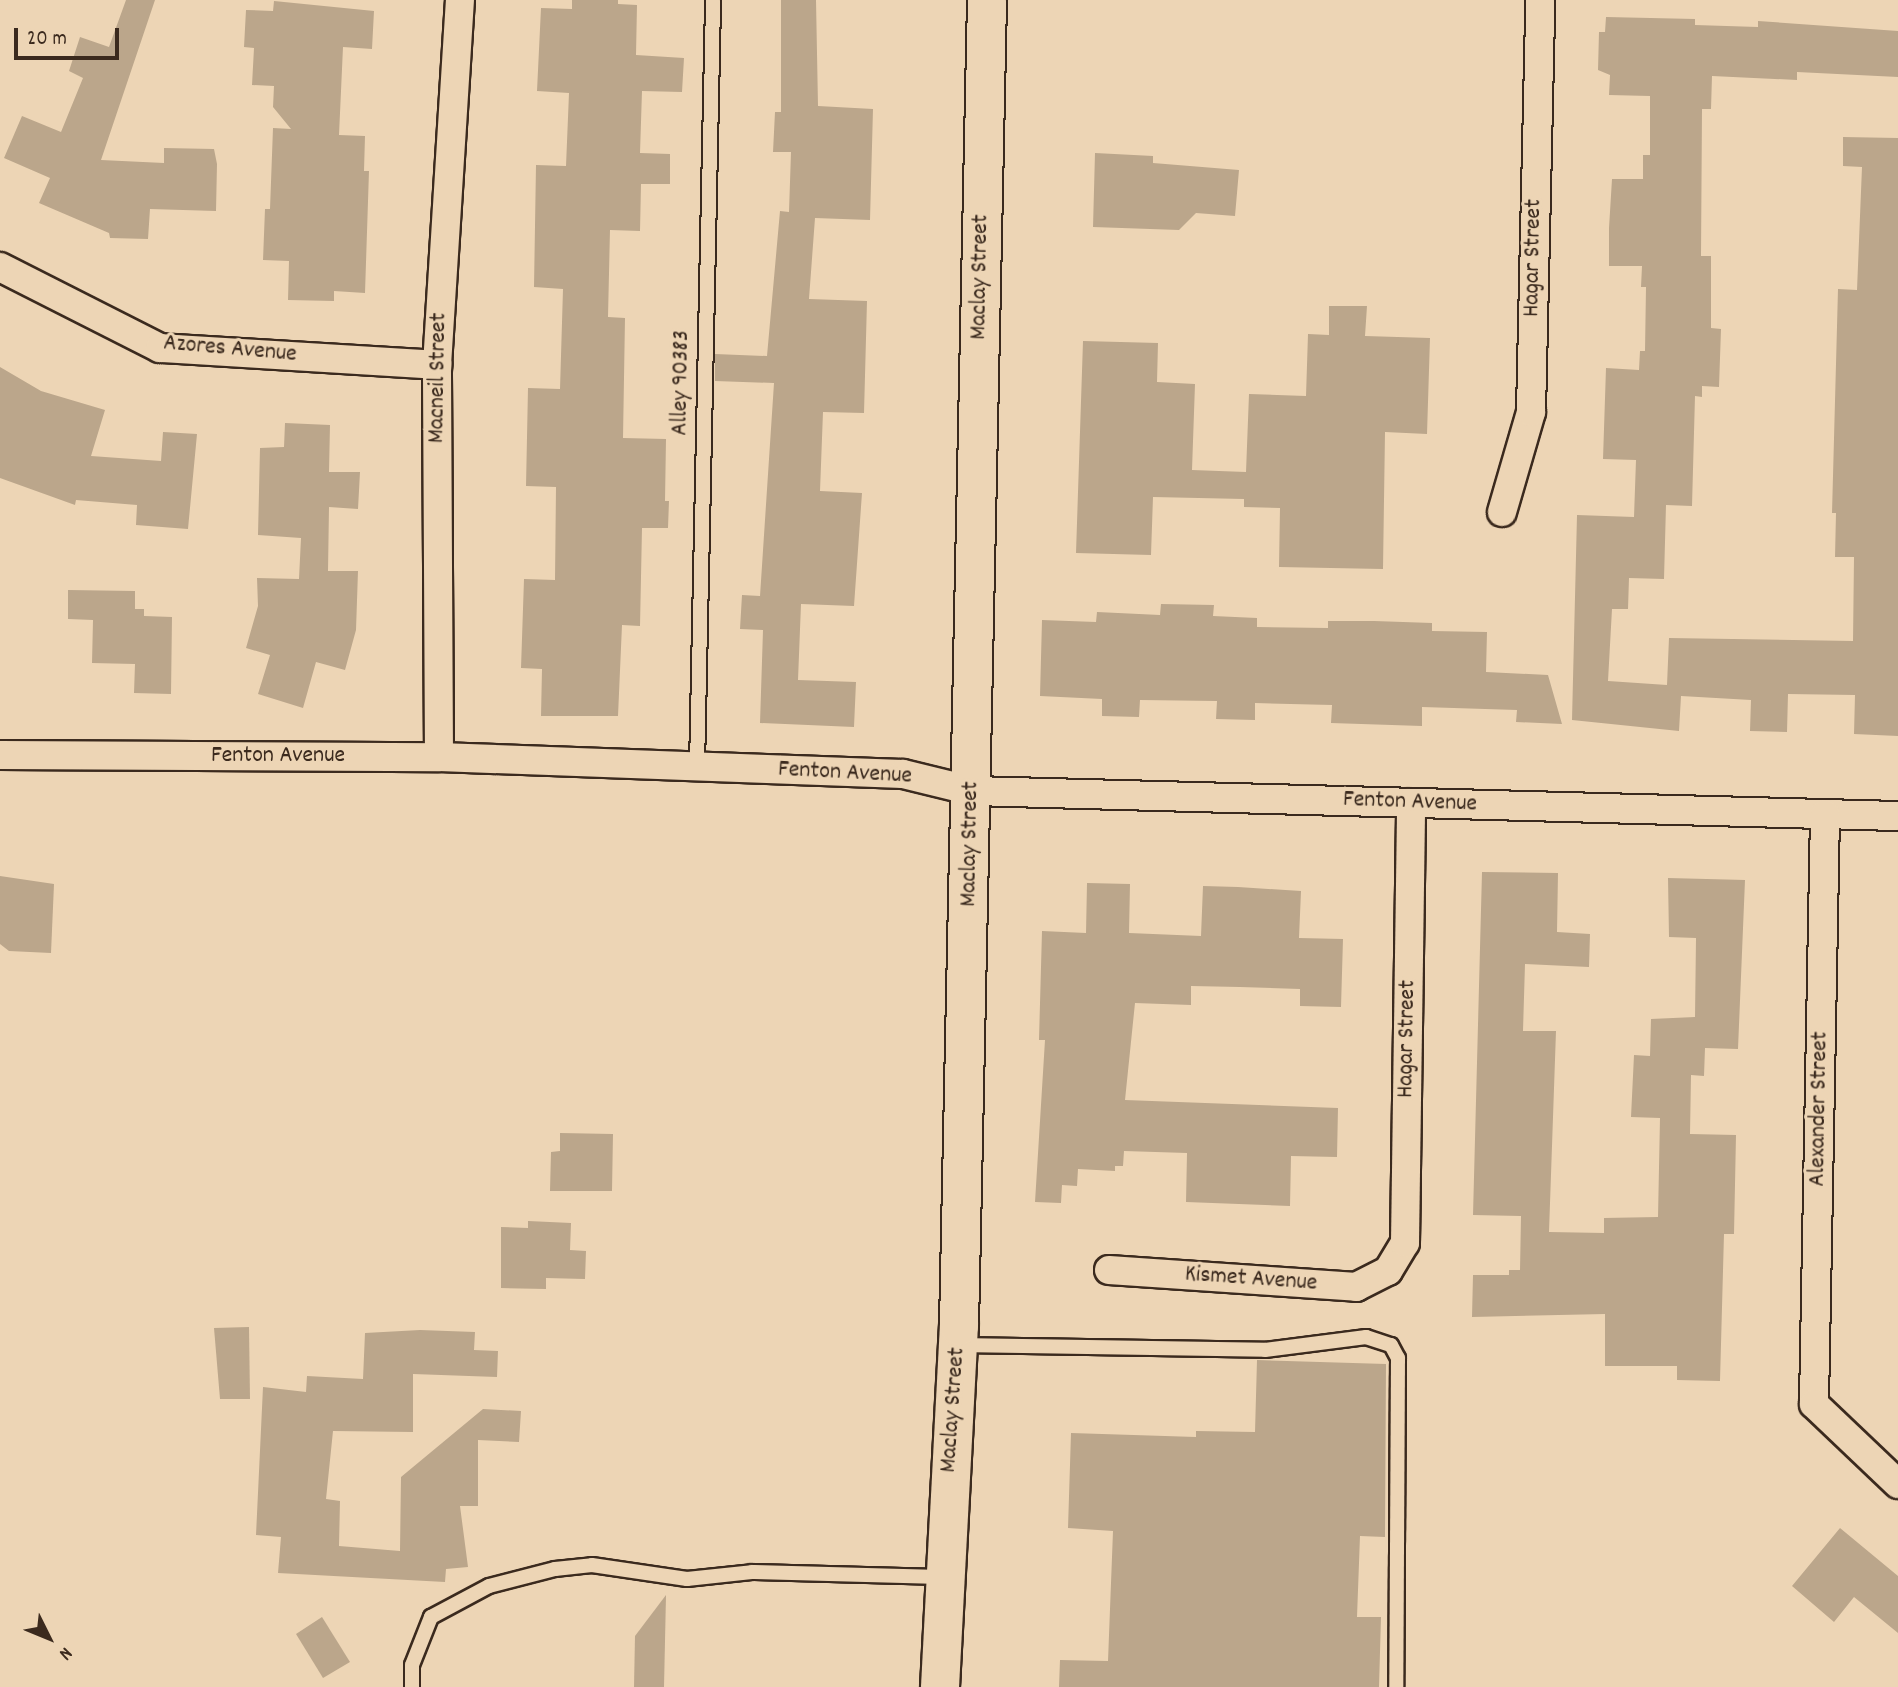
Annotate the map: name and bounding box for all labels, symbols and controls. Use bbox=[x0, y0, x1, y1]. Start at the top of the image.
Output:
scale bar bbox=[18, 14, 122, 58]
text: 20 m bbox=[27, 25, 67, 55]
street label: Hagar Street bbox=[1519, 199, 1549, 317]
street label: Maclay Street bbox=[966, 214, 996, 340]
street label: Macneil Street bbox=[423, 312, 455, 444]
street label: Azores Avenue bbox=[162, 330, 298, 370]
street label: Alley 90383 bbox=[667, 330, 697, 436]
street label: Fenton Avenue bbox=[211, 743, 345, 771]
street label: Fenton Avenue bbox=[777, 756, 913, 792]
street label: Maclay Street bbox=[956, 781, 986, 907]
street label: Fenton Avenue bbox=[1342, 786, 1478, 820]
street label: Hagar Street bbox=[1393, 980, 1423, 1098]
street label: Alexander Street bbox=[1804, 1031, 1836, 1187]
street label: Kismet Avenue bbox=[1184, 1261, 1318, 1299]
street label: Maclay Street bbox=[935, 1346, 973, 1474]
north arrow bbox=[14, 1603, 84, 1673]
text: N bbox=[52, 1640, 78, 1665]

